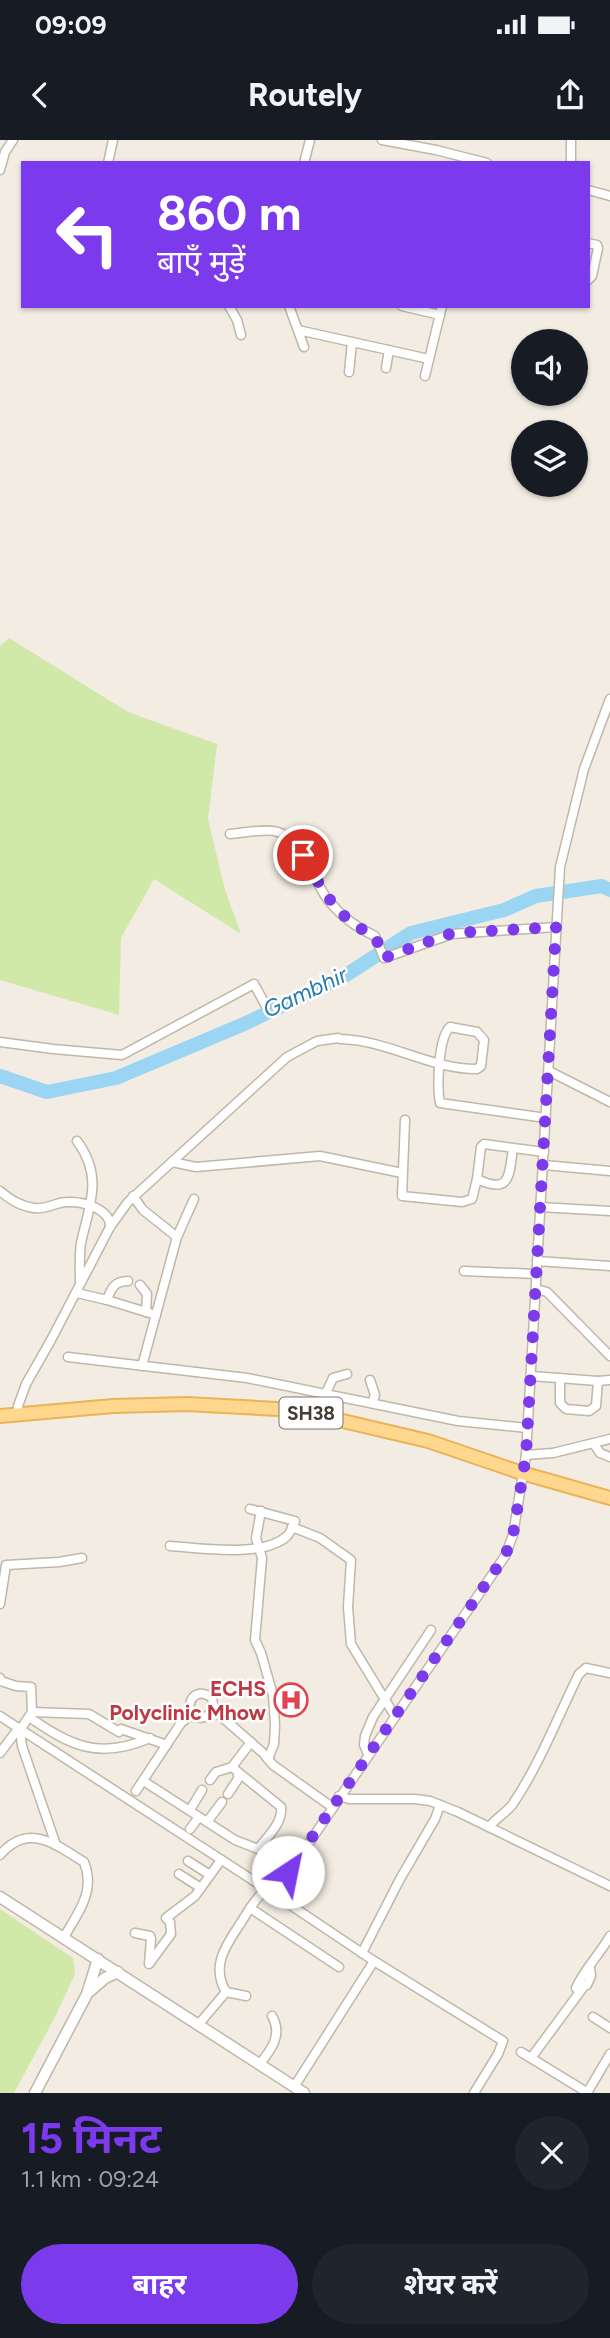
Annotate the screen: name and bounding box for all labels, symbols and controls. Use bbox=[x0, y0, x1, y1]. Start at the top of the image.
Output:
text: 09:09 bbox=[35, 9, 107, 41]
icon: back bbox=[21, 76, 59, 114]
text: Routely bbox=[248, 76, 362, 114]
icon: share bbox=[551, 76, 589, 114]
text: 860 m bbox=[157, 183, 302, 242]
icon: left bbox=[42, 189, 133, 280]
text: बाएँ मुड़ें bbox=[157, 243, 245, 281]
map controls bbox=[511, 329, 588, 497]
button: sound bbox=[511, 329, 588, 406]
button: layers bbox=[511, 420, 588, 497]
pin bbox=[273, 825, 333, 885]
icon: arrive bbox=[284, 836, 322, 874]
water label: Gambhir bbox=[258, 960, 353, 1024]
road number: SH38 bbox=[280, 1398, 342, 1428]
place label: ECHS Polyclinic Mhow bbox=[109, 1676, 266, 1725]
hospital icon: ECHS Polyclinic Mhow bbox=[272, 1681, 310, 1719]
position arrow bbox=[251, 1835, 325, 1909]
text: 15 मिनट bbox=[21, 2113, 161, 2164]
button: close bbox=[515, 2116, 589, 2190]
text: 1.1 km · 09:24 bbox=[21, 2165, 159, 2193]
button: बाहर bbox=[21, 2244, 298, 2324]
button: शेयर करें bbox=[312, 2244, 589, 2324]

